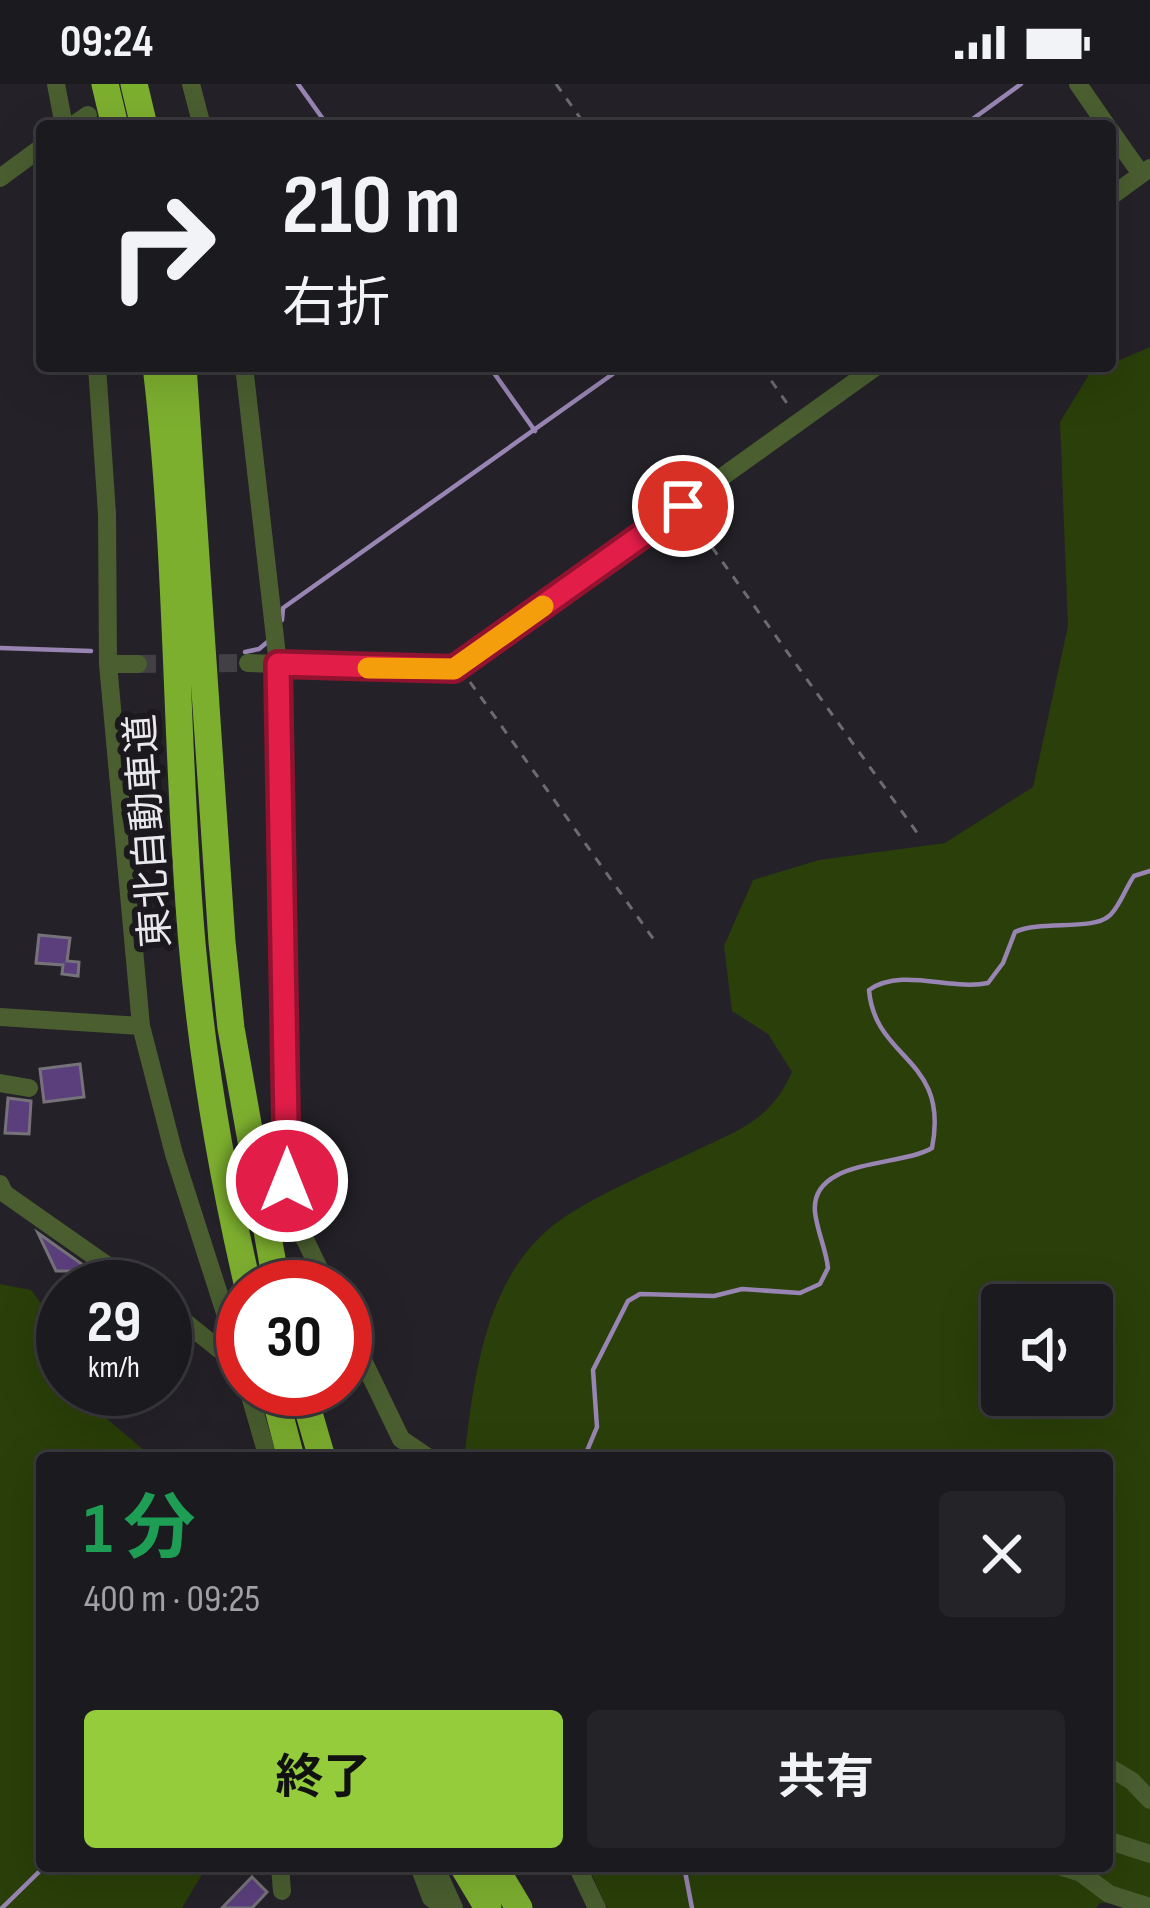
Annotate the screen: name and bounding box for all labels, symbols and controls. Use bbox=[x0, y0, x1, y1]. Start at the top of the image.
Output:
text: 09:24 bbox=[60, 15, 153, 70]
text: 210 m bbox=[282, 156, 461, 257]
icon: right bbox=[84, 168, 240, 324]
text: 右折 bbox=[282, 272, 390, 337]
pin bbox=[632, 455, 734, 557]
icon: arrive bbox=[650, 473, 716, 539]
street label: 東北自動車道 bbox=[118, 712, 181, 949]
position arrow bbox=[224, 1118, 350, 1244]
speed limit sign: 30 bbox=[216, 1260, 372, 1416]
map controls bbox=[981, 1284, 1113, 1416]
button: sound bbox=[981, 1284, 1113, 1416]
text: 29 bbox=[87, 1287, 141, 1359]
text: km/h bbox=[88, 1350, 140, 1386]
text: 1 分 bbox=[84, 1487, 195, 1574]
button: close bbox=[939, 1491, 1065, 1617]
text: 400 m · 09:25 bbox=[84, 1576, 260, 1623]
button: 終了 bbox=[84, 1710, 563, 1848]
button: 共有 bbox=[587, 1710, 1065, 1848]

